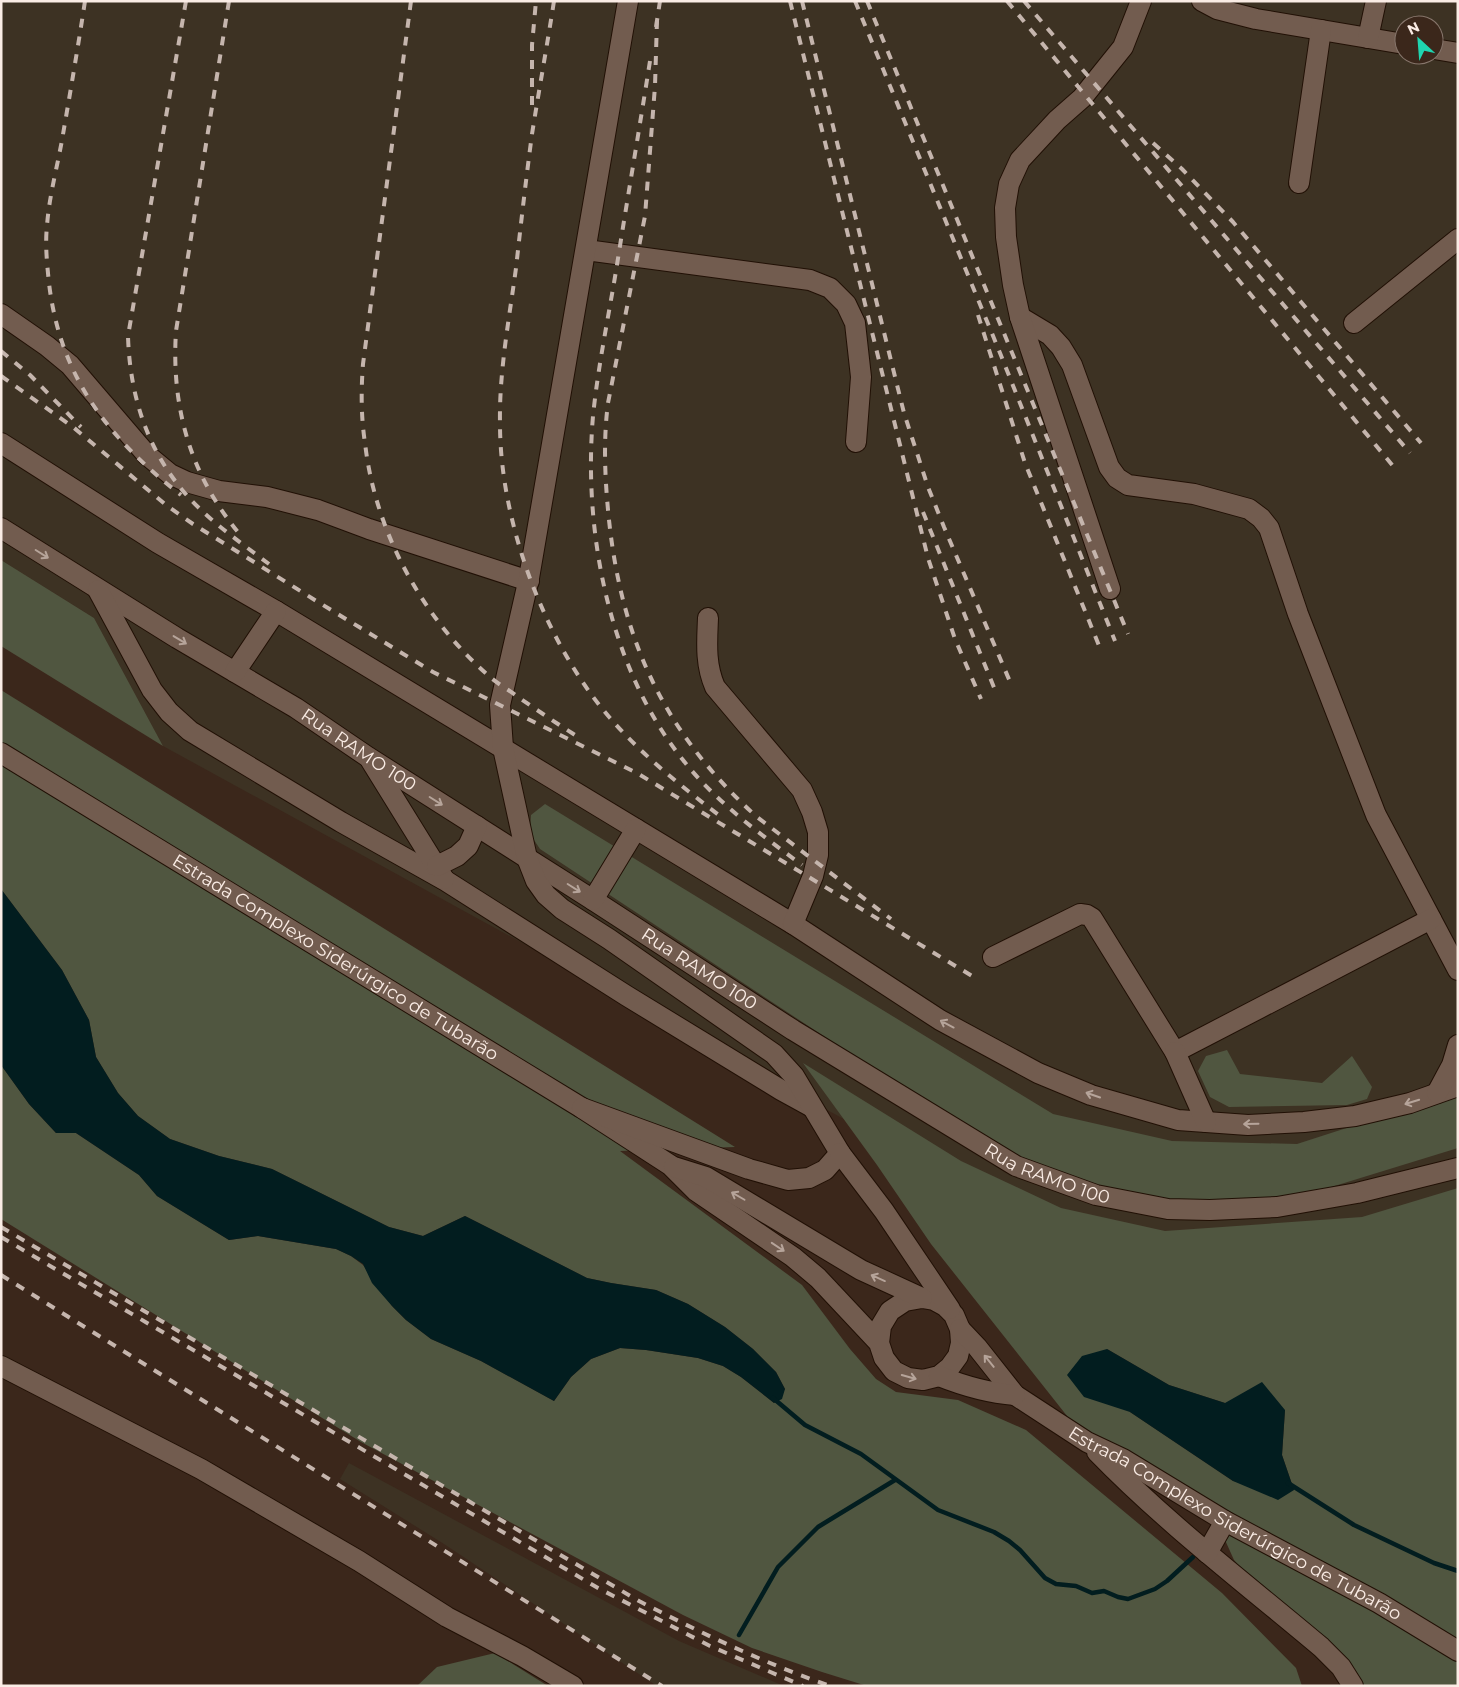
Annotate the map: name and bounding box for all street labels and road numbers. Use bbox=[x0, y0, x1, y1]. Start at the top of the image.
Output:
street label: Rua RAMO 100 bbox=[297, 704, 420, 796]
street label: Estrada Complexo Siderúrgico de Tubarão bbox=[168, 849, 503, 1065]
street label: Rua RAMO 100 bbox=[637, 923, 761, 1015]
street label: Rua RAMO 100 bbox=[980, 1138, 1112, 1208]
street label: Estrada Complexo Siderúrgico de Tubarão bbox=[1064, 1422, 1406, 1625]

